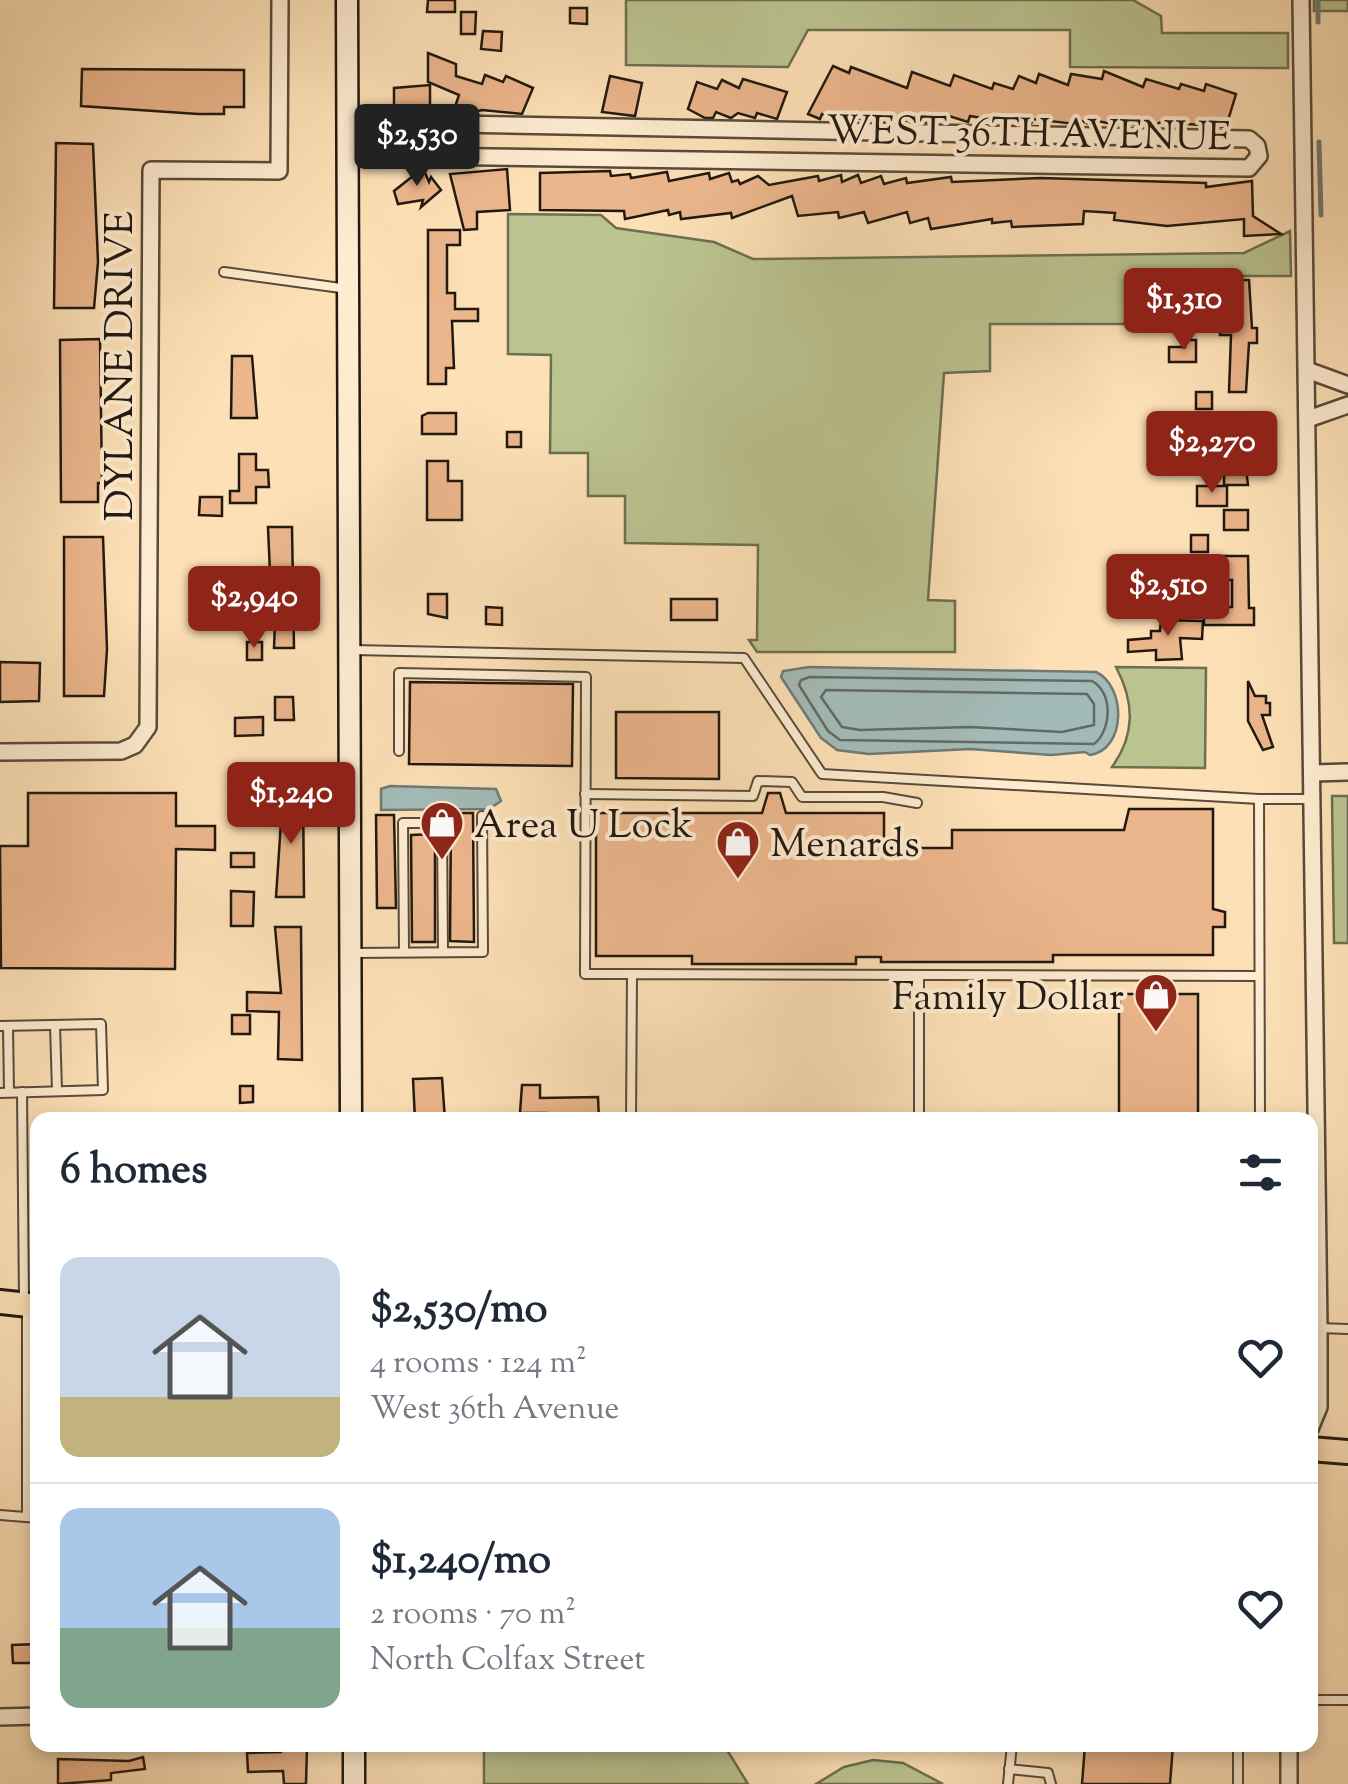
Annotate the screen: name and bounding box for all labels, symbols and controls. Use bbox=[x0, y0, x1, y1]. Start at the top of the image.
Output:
pin: $2,530 bbox=[336, 104, 498, 189]
street label: WEST 36TH AVENUE bbox=[826, 104, 1232, 169]
text: $2,530 bbox=[376, 113, 458, 159]
street label: DYLANE DRIVE bbox=[94, 211, 151, 521]
pin: $1,310 bbox=[1103, 268, 1265, 353]
text: $1,310 bbox=[1146, 277, 1222, 323]
pin: $2,270 bbox=[1131, 411, 1293, 496]
text: $2,270 bbox=[1168, 420, 1256, 466]
pin: $2,510 bbox=[1087, 554, 1249, 639]
text: $2,510 bbox=[1128, 563, 1208, 609]
pin: $2,940 bbox=[173, 566, 335, 651]
text: $2,940 bbox=[210, 575, 298, 621]
pin: $1,240 bbox=[210, 762, 372, 847]
text: $1,240 bbox=[249, 771, 333, 817]
place label: Area U Lock bbox=[474, 799, 693, 856]
shop icon: Area U Lock bbox=[419, 800, 465, 861]
place label: Menards bbox=[770, 818, 920, 875]
shop icon: Menards bbox=[715, 819, 761, 880]
place label: Family Dollar bbox=[892, 971, 1124, 1028]
shop icon: Family Dollar bbox=[1133, 972, 1179, 1033]
text: 6 homes bbox=[60, 1142, 207, 1202]
icon: filters bbox=[1233, 1145, 1288, 1200]
text: $2,530/mo bbox=[370, 1281, 548, 1341]
icon: home bbox=[140, 1297, 260, 1417]
icon: heart bbox=[1233, 1330, 1288, 1385]
text: 4 rooms · 124 m² bbox=[370, 1341, 587, 1387]
text: West 36th Avenue bbox=[370, 1387, 620, 1433]
text: $1,240/mo bbox=[370, 1532, 551, 1592]
icon: home bbox=[140, 1548, 260, 1668]
icon: heart bbox=[1233, 1581, 1288, 1636]
text: 2 rooms · 70 m² bbox=[370, 1592, 576, 1638]
text: North Colfax Street bbox=[370, 1638, 645, 1684]

